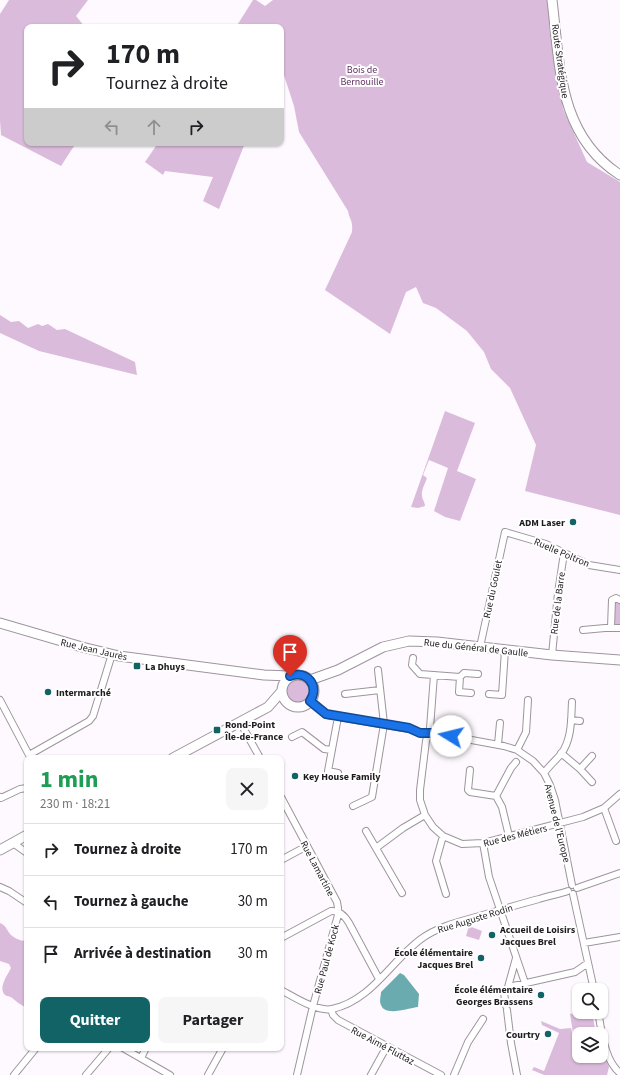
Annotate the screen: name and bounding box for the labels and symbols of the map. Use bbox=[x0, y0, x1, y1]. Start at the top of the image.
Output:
street label: Route Stratégique bbox=[548, 23, 572, 99]
park label: Bois de Bernouille bbox=[340, 63, 384, 89]
place label: ADM Laser bbox=[518, 516, 565, 530]
marker: ADM Laser bbox=[568, 517, 578, 527]
street label: Ruelle Poltron bbox=[532, 535, 592, 571]
street label: Rue du Goulet bbox=[480, 558, 506, 619]
street label: Rue de la Barre bbox=[547, 571, 569, 635]
pin bbox=[273, 635, 307, 676]
street label: Rue Jean Jaurès bbox=[59, 636, 128, 664]
street label: Rue du Général de Gaulle bbox=[423, 636, 529, 660]
place label: La Dhuys bbox=[145, 660, 185, 674]
marker: La Dhuys bbox=[132, 661, 142, 671]
place label: Intermarché bbox=[56, 686, 111, 700]
marker: Intermarché bbox=[43, 687, 53, 697]
position arrow bbox=[430, 715, 472, 757]
place label: Rond-Point Île-de-France bbox=[224, 718, 283, 744]
marker: Rond-Point Île-de-France bbox=[212, 725, 222, 735]
place label: Key House Family bbox=[303, 770, 381, 784]
marker: Key House Family bbox=[290, 771, 300, 781]
street label: Avenue de l'Europe bbox=[541, 783, 574, 864]
street label: Rue des Métiers bbox=[482, 821, 549, 851]
street label: Rue Lamartine bbox=[297, 838, 338, 899]
street label: Rue Auguste Rodin bbox=[436, 901, 515, 937]
street label: Rue Paul de Kock bbox=[311, 923, 343, 996]
place label: Accueil de Loisirs Jacques Brel bbox=[499, 923, 576, 949]
marker: Accueil de Loisirs Jacques Brel bbox=[487, 930, 497, 940]
place label: École élémentaire Jacques Brel bbox=[394, 946, 473, 972]
marker: École élémentaire Jacques Brel bbox=[476, 953, 486, 963]
place label: École élémentaire Georges Brassens bbox=[454, 983, 534, 1009]
marker: École élémentaire Georges Brassens bbox=[536, 990, 546, 1000]
street label: Rue Aimé Fluttaz bbox=[348, 1023, 417, 1068]
place label: Courtry bbox=[506, 1028, 541, 1042]
marker: Courtry bbox=[543, 1029, 553, 1039]

